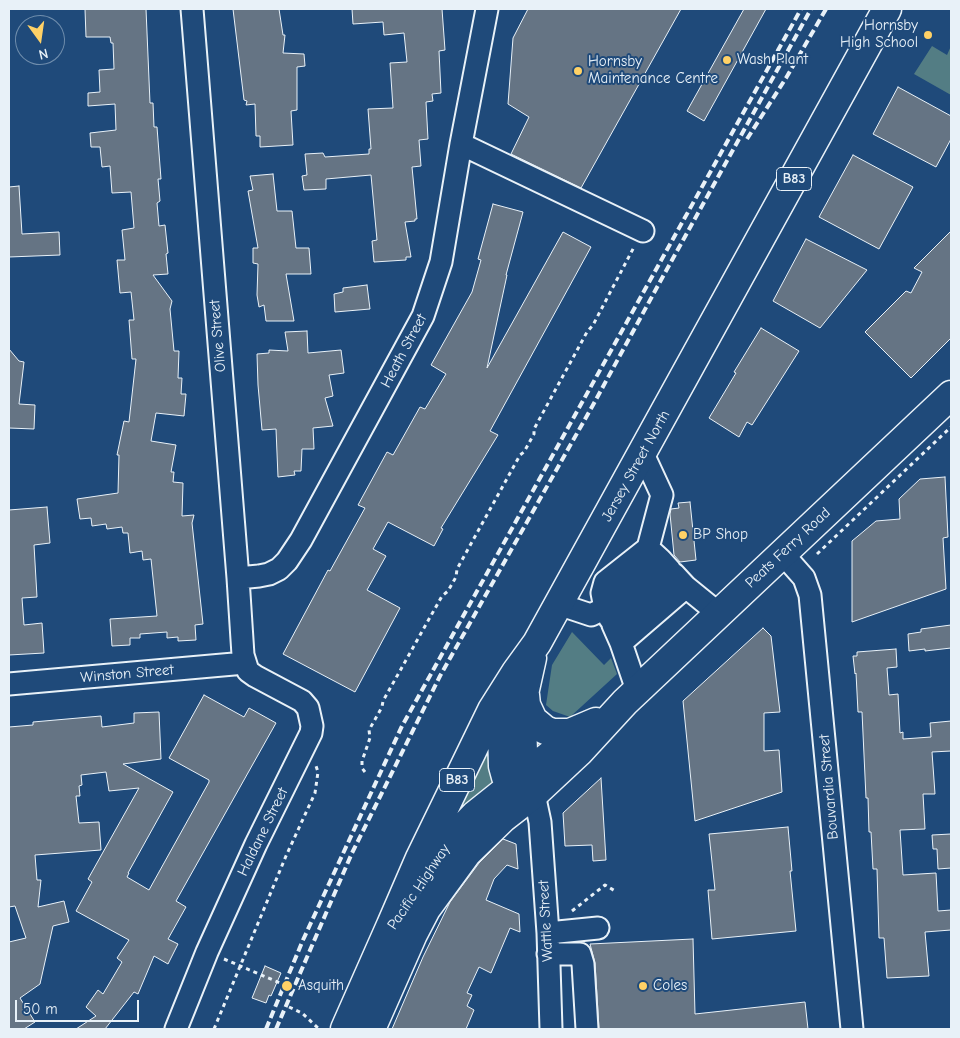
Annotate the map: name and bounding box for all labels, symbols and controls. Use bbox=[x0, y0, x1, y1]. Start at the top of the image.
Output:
north arrow bbox=[15, 15, 65, 65]
place label: Hornsby High School bbox=[840, 17, 918, 52]
marker: Hornsby High School bbox=[922, 29, 934, 41]
text: N bbox=[37, 45, 50, 63]
place label: Wash Plant bbox=[737, 51, 808, 69]
place label: Hornsby Maintenance Centre bbox=[588, 53, 718, 88]
marker: Wash Plant bbox=[721, 54, 733, 66]
marker: Hornsby Maintenance Centre bbox=[572, 65, 584, 77]
road number: B83 bbox=[776, 168, 812, 190]
street label: Olive Street bbox=[206, 299, 230, 373]
street label: Heath Street bbox=[377, 311, 431, 391]
street label: Jersey Street North bbox=[598, 407, 674, 525]
street label: Peats Ferry Road bbox=[742, 504, 834, 592]
place label: BP Shop bbox=[693, 526, 748, 544]
marker: BP Shop bbox=[677, 529, 689, 541]
street label: Winston Street bbox=[80, 661, 174, 687]
street label: Bouvardia Street bbox=[815, 734, 843, 840]
road number: B83 bbox=[440, 768, 474, 792]
street label: Haldane Street bbox=[234, 785, 292, 879]
street label: Pacific Highway bbox=[384, 841, 454, 933]
street label: Wattle Street bbox=[535, 880, 557, 962]
place label: Asquith bbox=[298, 977, 344, 995]
place label: Coles bbox=[653, 977, 687, 995]
marker: Asquith bbox=[280, 979, 294, 993]
marker: Coles bbox=[637, 980, 649, 992]
scale bar bbox=[18, 990, 141, 1022]
text: 50 m bbox=[23, 1000, 58, 1018]

